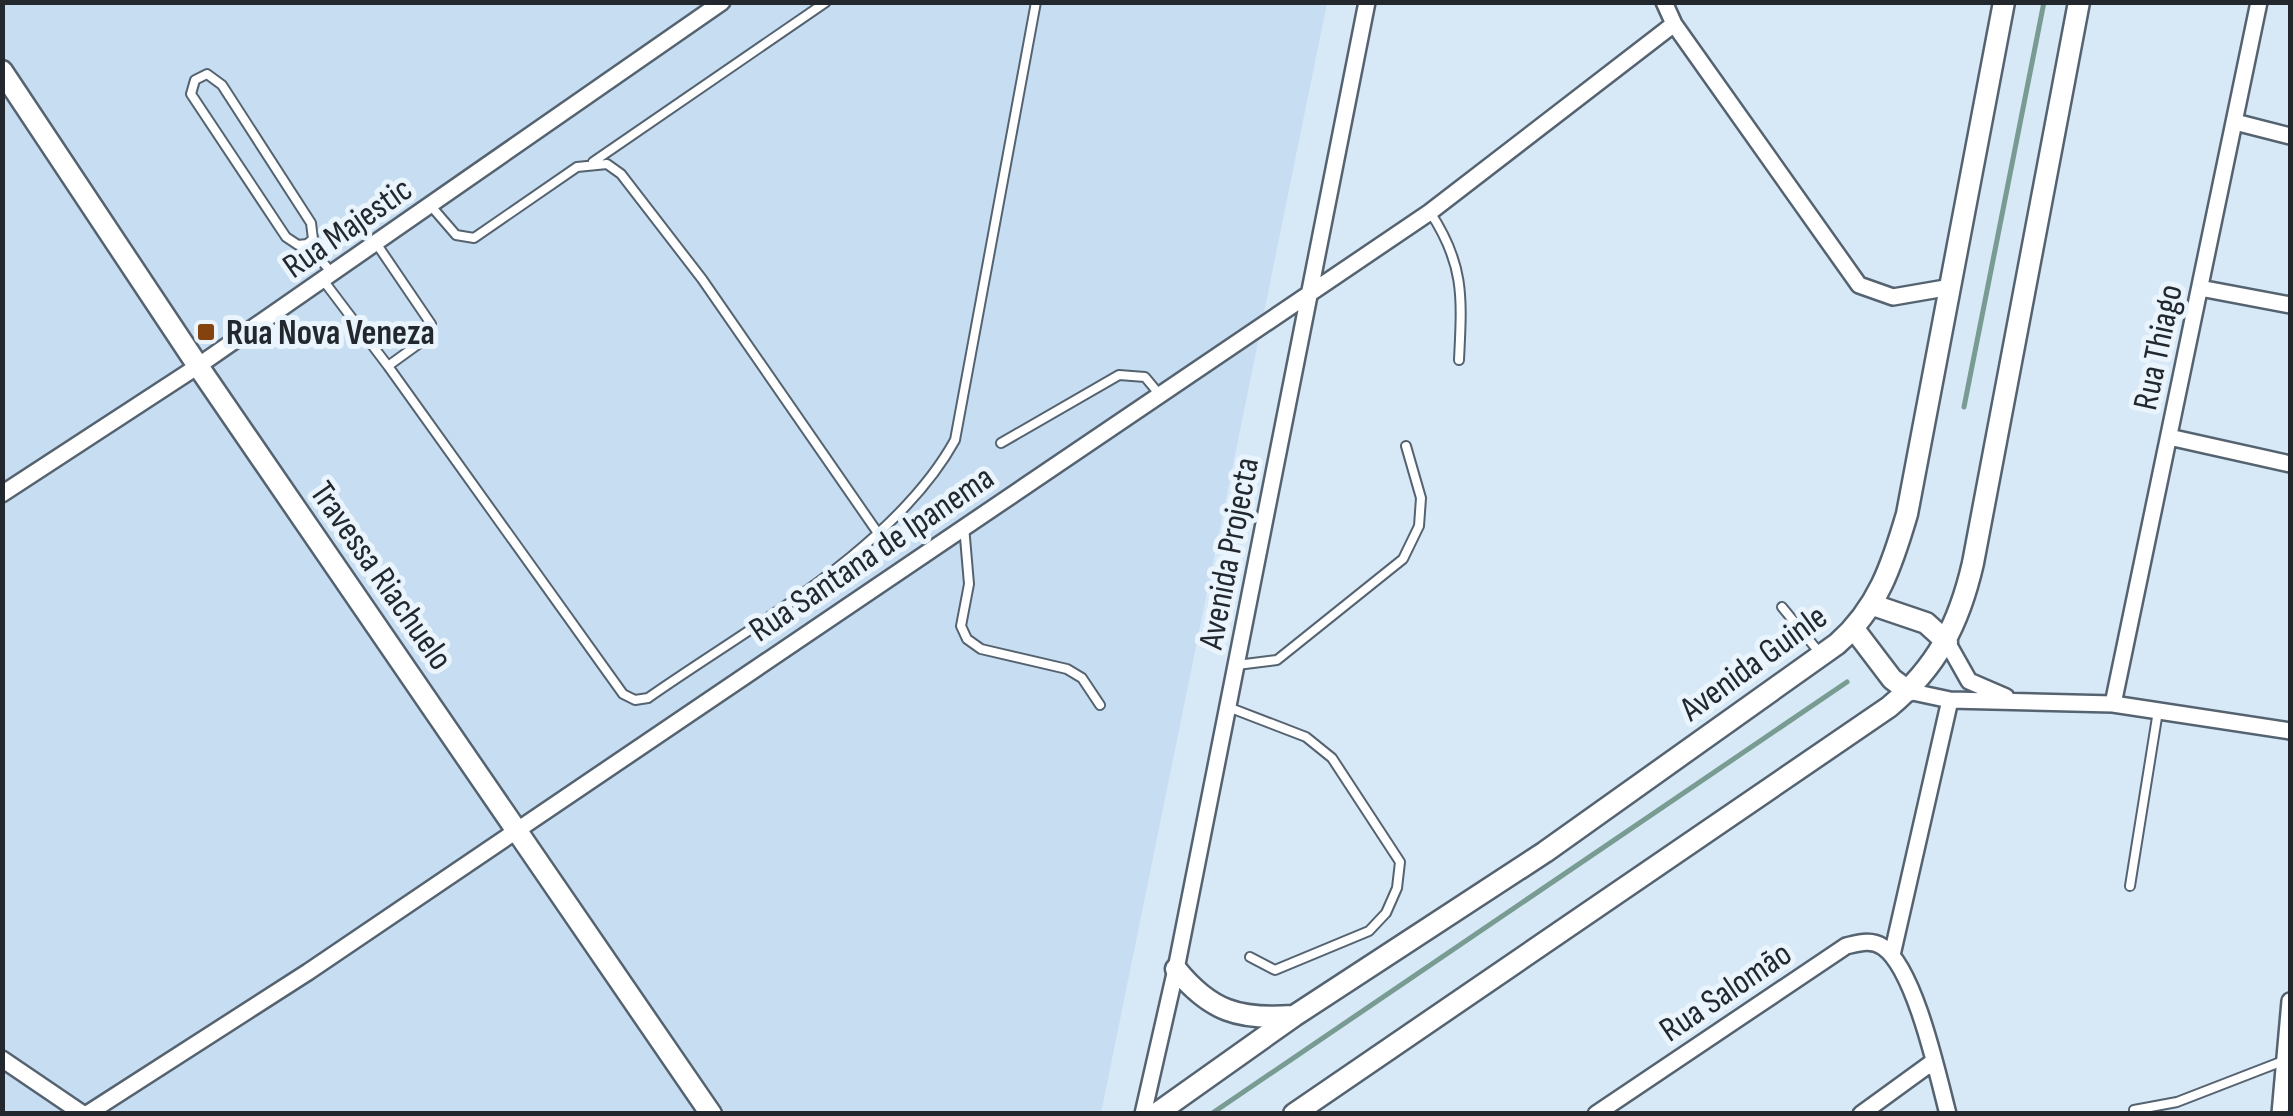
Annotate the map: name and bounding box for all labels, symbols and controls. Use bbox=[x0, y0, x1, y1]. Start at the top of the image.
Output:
street label: Rua Majestic bbox=[275, 168, 421, 288]
street label: Rua Thiago bbox=[2124, 281, 2193, 414]
place label: Rua Nova Veneza bbox=[226, 312, 435, 355]
marker: Rua Nova Veneza bbox=[195, 321, 217, 343]
street label: Avenida Projecta bbox=[1190, 454, 1269, 654]
street label: Rua Santana de Ipanema bbox=[741, 457, 1002, 652]
street label: Travessa Riachuelo bbox=[300, 473, 462, 678]
street label: Avenida Guinle bbox=[1671, 595, 1836, 732]
street label: Rua Salomão bbox=[1652, 933, 1800, 1052]

